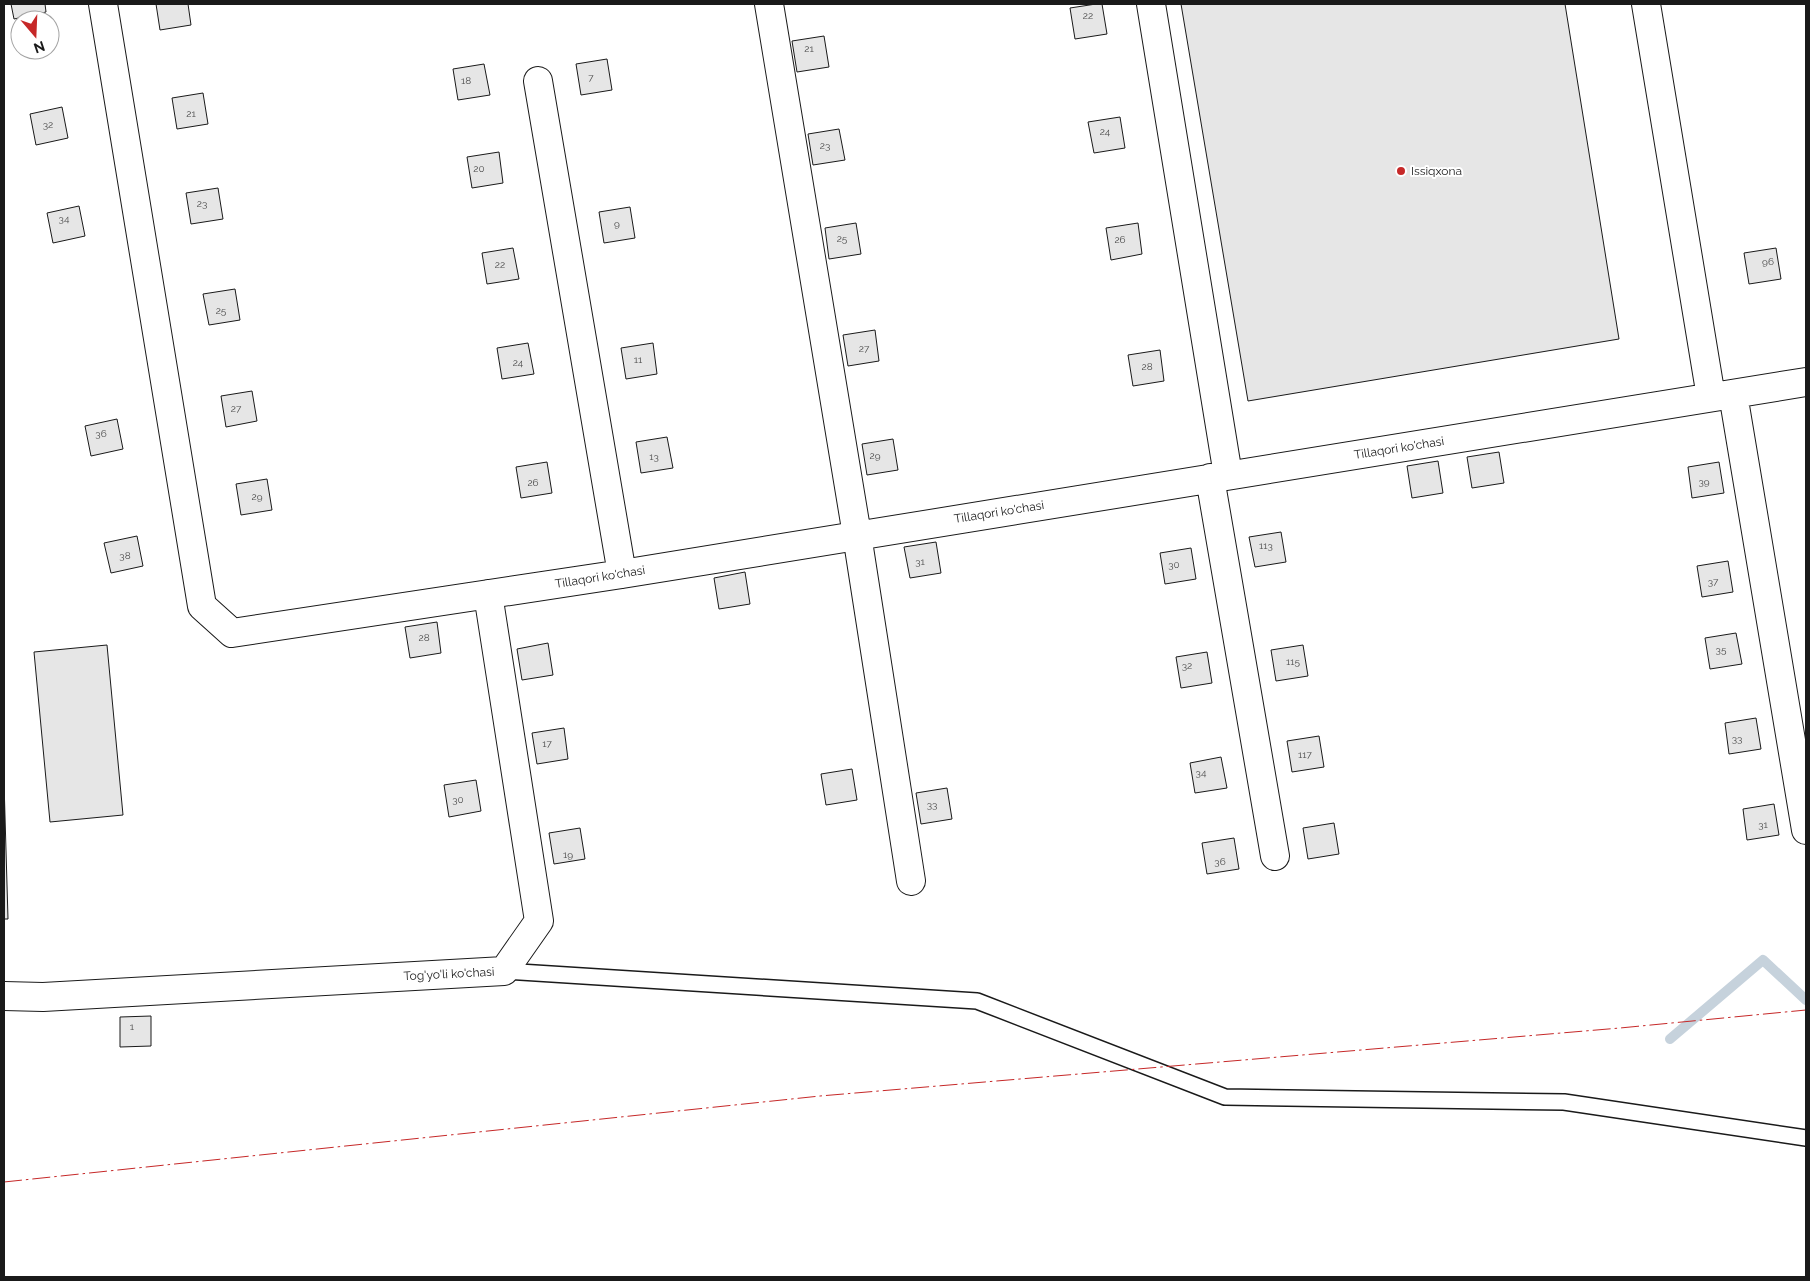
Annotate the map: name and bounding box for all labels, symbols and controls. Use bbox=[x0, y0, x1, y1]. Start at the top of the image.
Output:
north arrow bbox=[10, 10, 60, 60]
house number: 22 bbox=[1083, 10, 1093, 21]
text: N bbox=[32, 38, 47, 57]
house number: 21 bbox=[804, 43, 814, 54]
house number: 7 bbox=[588, 72, 594, 83]
house number: 18 bbox=[461, 75, 471, 86]
house number: 21 bbox=[186, 108, 196, 119]
house number: 32 bbox=[43, 119, 53, 130]
house number: 24 bbox=[1100, 126, 1111, 137]
house number: 23 bbox=[820, 140, 830, 151]
house number: 20 bbox=[473, 163, 485, 174]
place label: Issiqxona bbox=[1411, 164, 1462, 178]
marker: Issiqxona bbox=[1395, 165, 1407, 177]
house number: 23 bbox=[197, 198, 207, 209]
house number: 34 bbox=[59, 213, 70, 224]
house number: 9 bbox=[614, 218, 620, 229]
house number: 25 bbox=[837, 233, 848, 244]
house number: 26 bbox=[1114, 234, 1126, 245]
house number: 96 bbox=[1762, 256, 1774, 267]
house number: 22 bbox=[495, 259, 505, 270]
house number: 25 bbox=[216, 305, 227, 316]
house number: 27 bbox=[859, 343, 870, 354]
house number: 11 bbox=[634, 354, 643, 365]
house number: 24 bbox=[513, 357, 524, 368]
house number: 28 bbox=[1141, 361, 1153, 372]
house number: 27 bbox=[231, 403, 242, 414]
house number: 36 bbox=[95, 428, 107, 439]
street label: Tillaqori ko'chasi bbox=[1353, 434, 1445, 462]
house number: 29 bbox=[869, 450, 881, 461]
house number: 13 bbox=[649, 451, 659, 462]
house number: 39 bbox=[1698, 476, 1710, 487]
house number: 26 bbox=[527, 477, 539, 488]
house number: 29 bbox=[251, 491, 263, 502]
street label: Tillaqori ko'chasi bbox=[953, 498, 1045, 526]
house number: 113 bbox=[1259, 540, 1273, 551]
house number: 38 bbox=[119, 550, 131, 561]
house number: 31 bbox=[915, 556, 926, 567]
house number: 30 bbox=[1168, 559, 1180, 570]
street label: Tillaqori ko'chasi bbox=[554, 563, 646, 591]
house number: 37 bbox=[1708, 576, 1719, 587]
house number: 28 bbox=[418, 632, 430, 643]
house number: 35 bbox=[1716, 644, 1727, 655]
house number: 115 bbox=[1286, 656, 1301, 667]
house number: 32 bbox=[1182, 660, 1192, 671]
house number: 33 bbox=[1732, 733, 1742, 744]
house number: 17 bbox=[542, 738, 552, 749]
house number: 117 bbox=[1298, 749, 1313, 760]
house number: 34 bbox=[1196, 767, 1207, 778]
house number: 30 bbox=[452, 794, 464, 805]
house number: 33 bbox=[927, 799, 937, 810]
house number: 31 bbox=[1758, 819, 1769, 830]
house number: 19 bbox=[563, 849, 573, 860]
house number: 36 bbox=[1214, 856, 1226, 867]
street label: Tog'yo'li ko'chasi bbox=[403, 965, 495, 983]
house number: 1 bbox=[130, 1021, 135, 1032]

